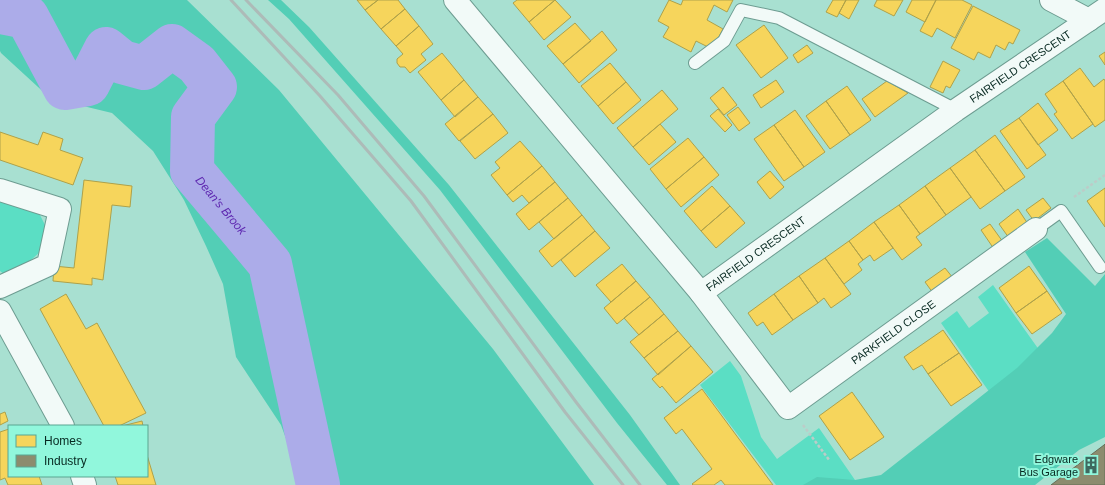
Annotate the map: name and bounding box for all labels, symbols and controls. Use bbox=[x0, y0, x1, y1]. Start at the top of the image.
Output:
street label: FAIRFIELD CRESCENT bbox=[967, 28, 1073, 105]
water label: Dean's Brook bbox=[193, 174, 250, 238]
street label: FAIRFIELD CRESCENT bbox=[704, 214, 808, 293]
street label: PARKFIELD CLOSE bbox=[849, 298, 938, 366]
legend bbox=[8, 425, 148, 477]
text: Homes bbox=[44, 434, 82, 448]
place label: Edgware Bus Garage bbox=[1019, 453, 1078, 478]
text: Industry bbox=[44, 454, 87, 468]
building icon: Edgware Bus Garage bbox=[1081, 455, 1101, 475]

